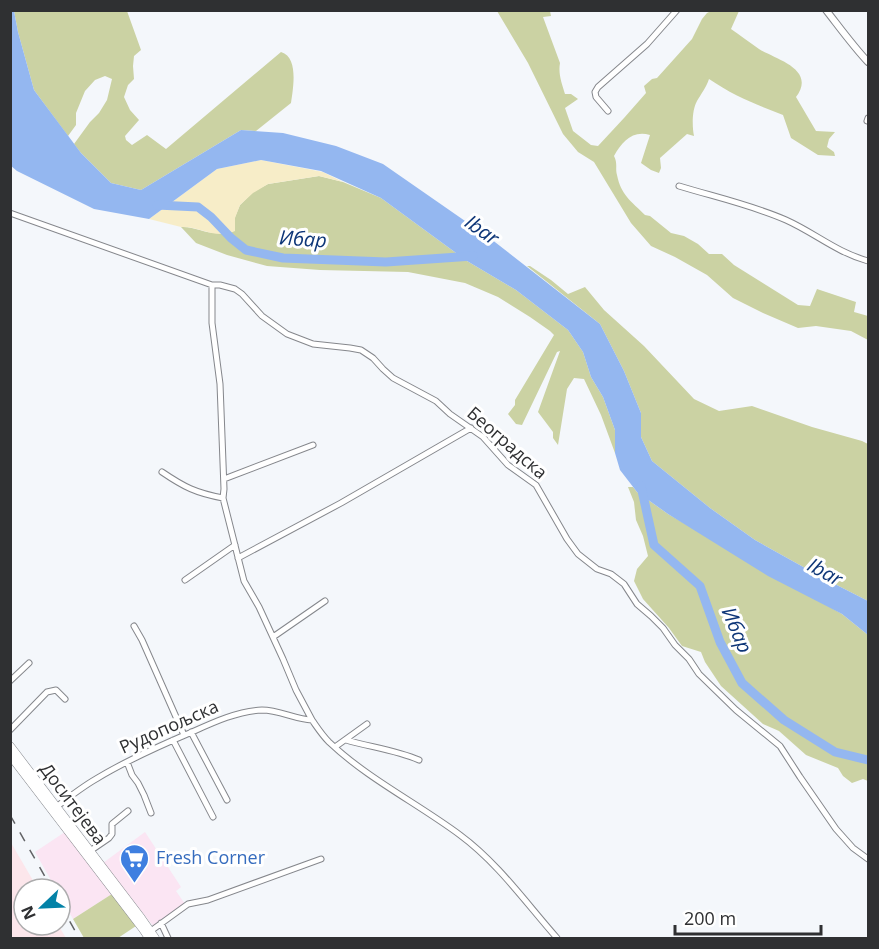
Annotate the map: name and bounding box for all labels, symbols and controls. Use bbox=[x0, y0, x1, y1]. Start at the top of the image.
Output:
water label: Ibar bbox=[460, 208, 506, 252]
water label: Ибар bbox=[278, 223, 328, 254]
street label: Београдска bbox=[462, 401, 553, 484]
water label: Ibar bbox=[803, 551, 849, 593]
water label: Ибар bbox=[716, 603, 759, 657]
street label: Рудопољска bbox=[115, 694, 222, 759]
street label: Доситејева bbox=[35, 758, 113, 849]
supermarket icon: Fresh Corner bbox=[119, 842, 151, 884]
place label: Fresh Corner bbox=[156, 845, 266, 869]
north arrow bbox=[12, 877, 72, 937]
scale bar bbox=[675, 898, 820, 936]
text: N bbox=[16, 903, 41, 923]
text: 200 m bbox=[684, 906, 736, 930]

